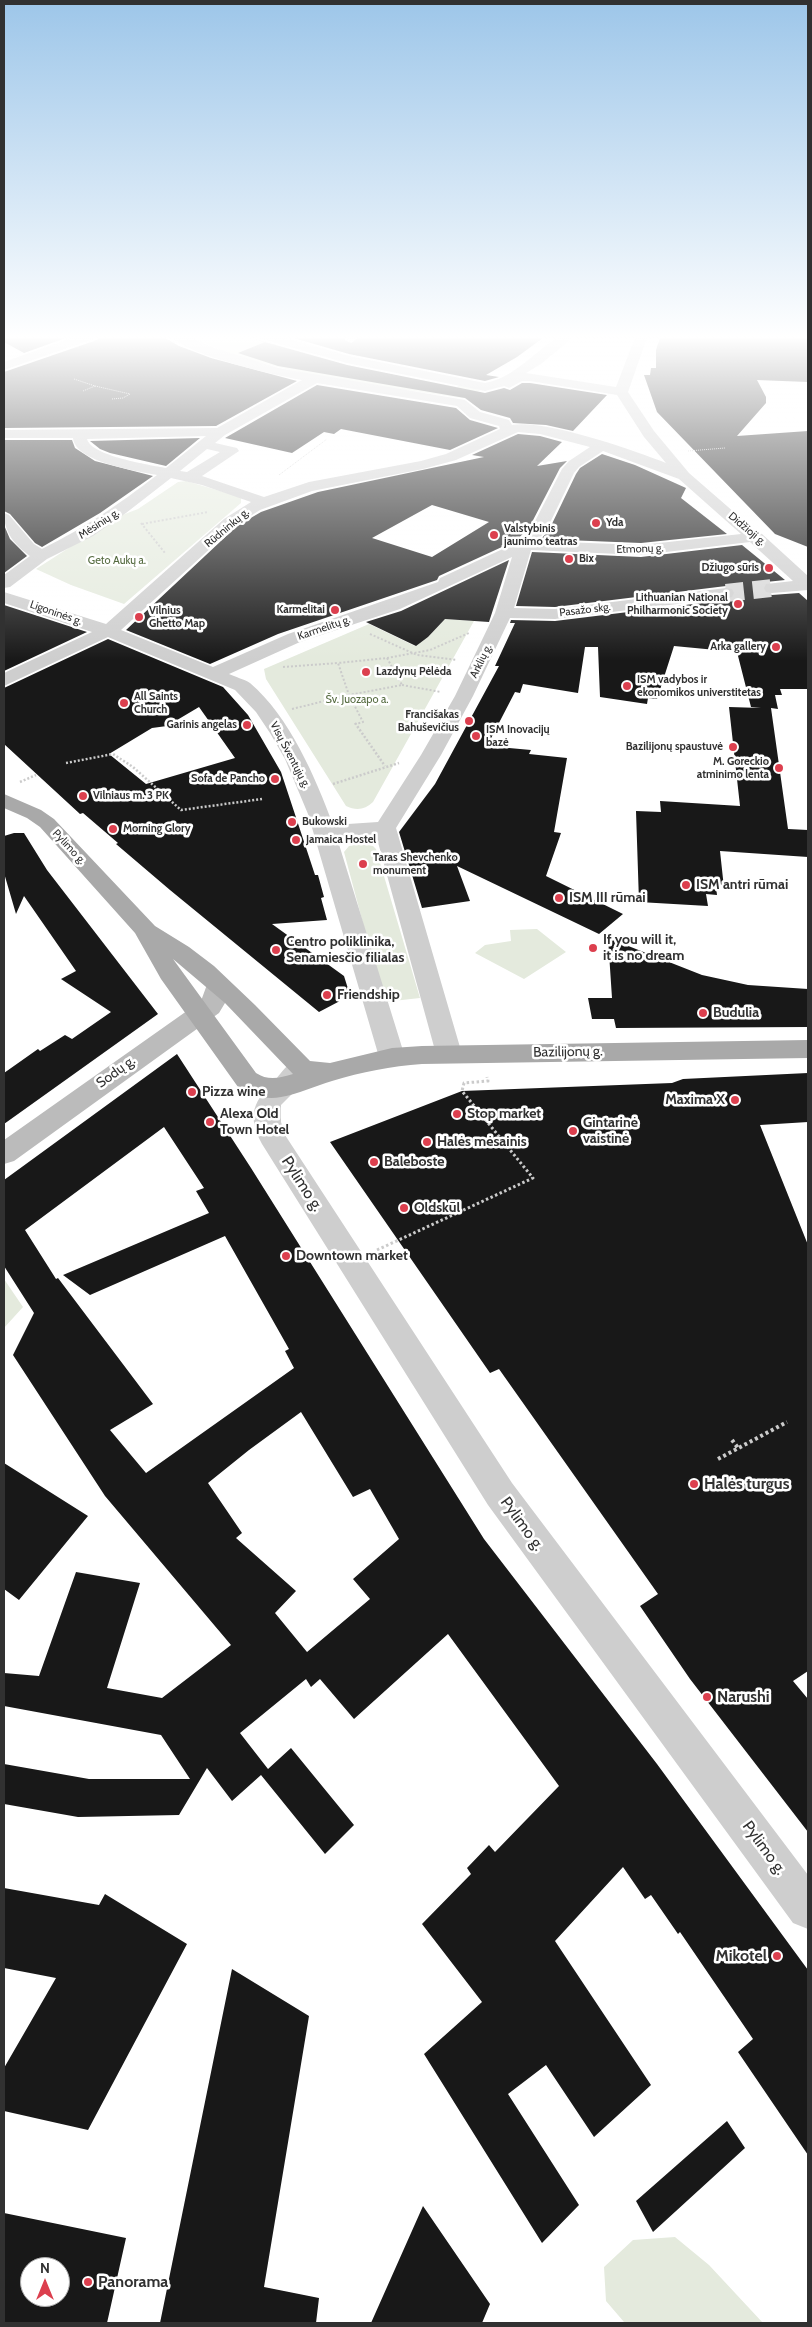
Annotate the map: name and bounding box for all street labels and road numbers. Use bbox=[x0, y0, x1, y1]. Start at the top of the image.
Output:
street label: Mėsinių g. bbox=[76, 506, 122, 542]
street label: Rūdninkų g. bbox=[202, 506, 252, 550]
street label: Didžioji g. bbox=[726, 510, 768, 548]
street label: Etmonų g. bbox=[616, 542, 664, 556]
street label: Ligoninės g. bbox=[28, 598, 84, 628]
street label: Pasažo skg. bbox=[558, 600, 612, 620]
street label: Karmelitų g. bbox=[296, 613, 352, 643]
street label: Arklių g. bbox=[467, 642, 495, 680]
street label: Visų Šventųjų g. bbox=[267, 720, 313, 790]
street label: Pylimo g. bbox=[50, 827, 88, 867]
street label: Bazilijonų g. bbox=[533, 1043, 603, 1061]
street label: Sodų g. bbox=[93, 1052, 139, 1092]
street label: Pylimo g. bbox=[277, 1153, 327, 1215]
street label: Pylimo g. bbox=[496, 1493, 548, 1555]
street label: Pylimo g. bbox=[738, 1817, 790, 1879]

